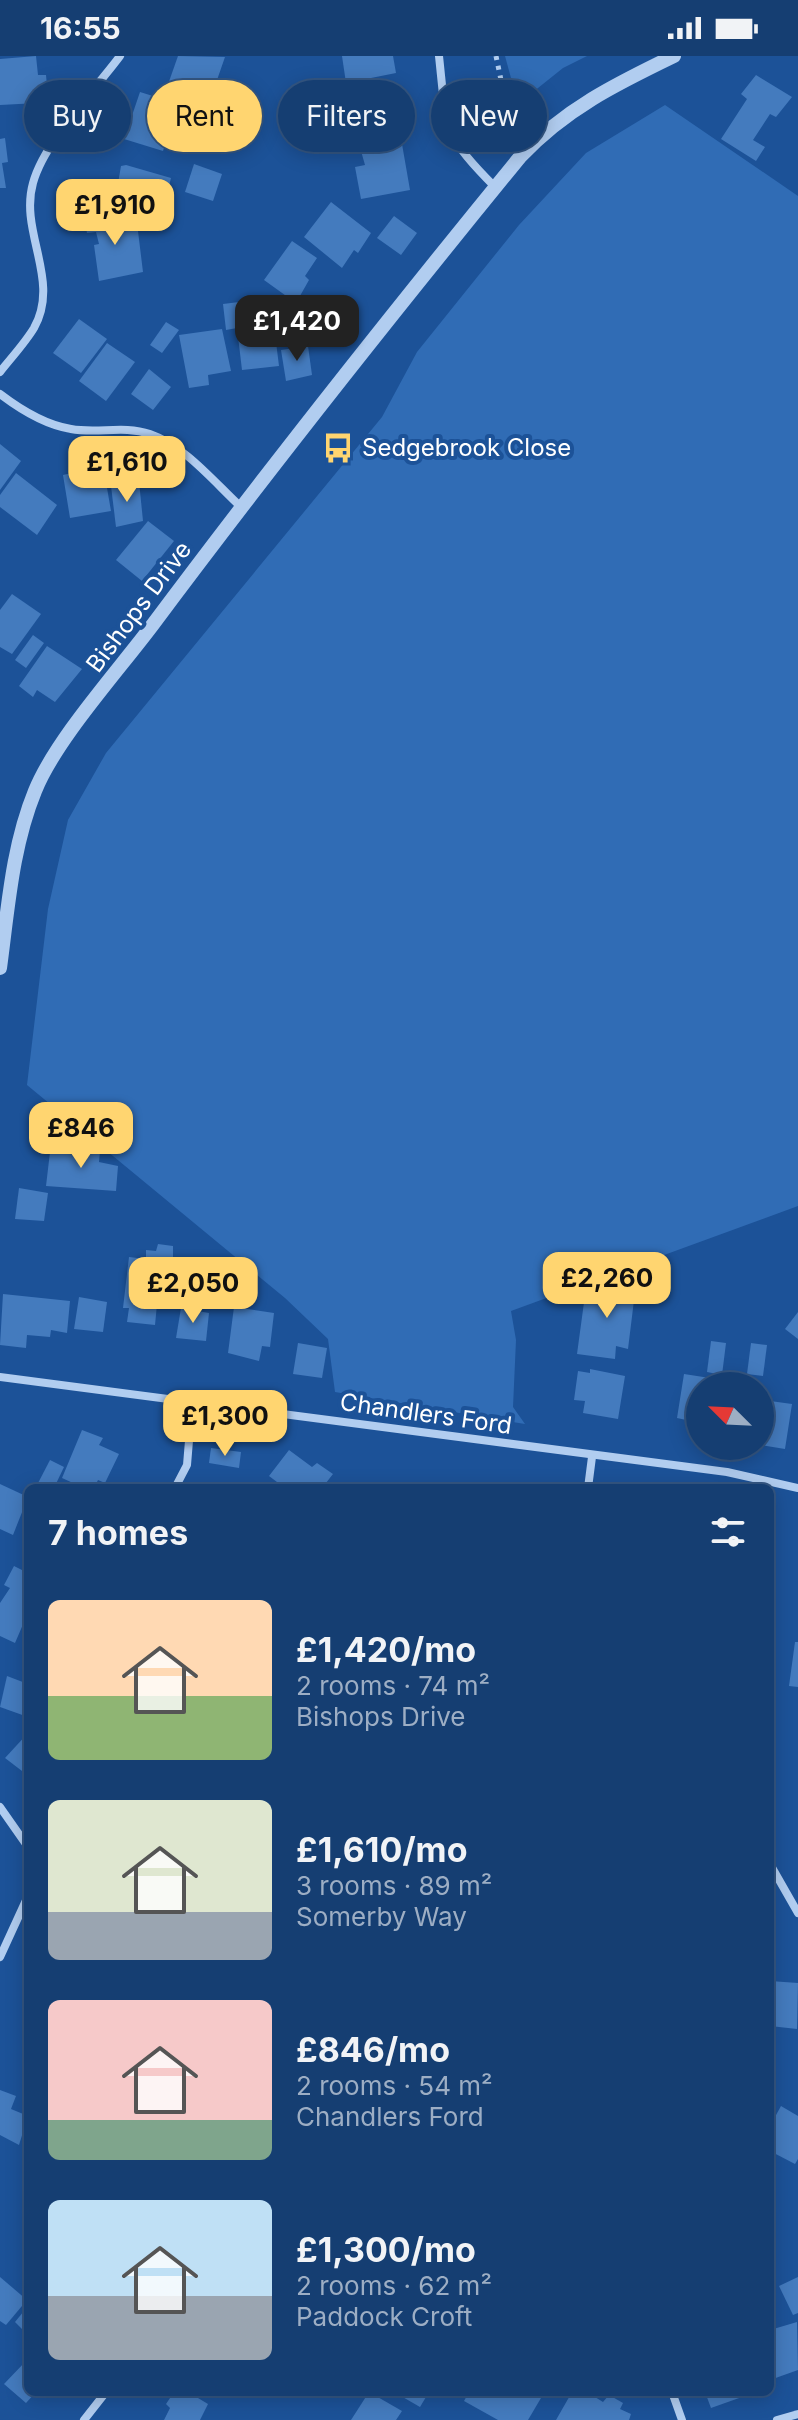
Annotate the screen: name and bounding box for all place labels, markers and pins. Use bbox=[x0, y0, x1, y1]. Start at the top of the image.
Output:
pin: £1,910 bbox=[50, 179, 180, 247]
pin: £1,420 bbox=[232, 295, 362, 363]
bus stop icon: Sedgebrook Close bbox=[321, 431, 355, 465]
place label: Sedgebrook Close bbox=[362, 433, 571, 462]
pin: £1,610 bbox=[62, 436, 192, 504]
pin: £846 bbox=[34, 1102, 128, 1170]
pin: £2,260 bbox=[542, 1252, 672, 1320]
pin: £2,050 bbox=[128, 1257, 258, 1325]
pin: £1,300 bbox=[160, 1390, 290, 1458]

